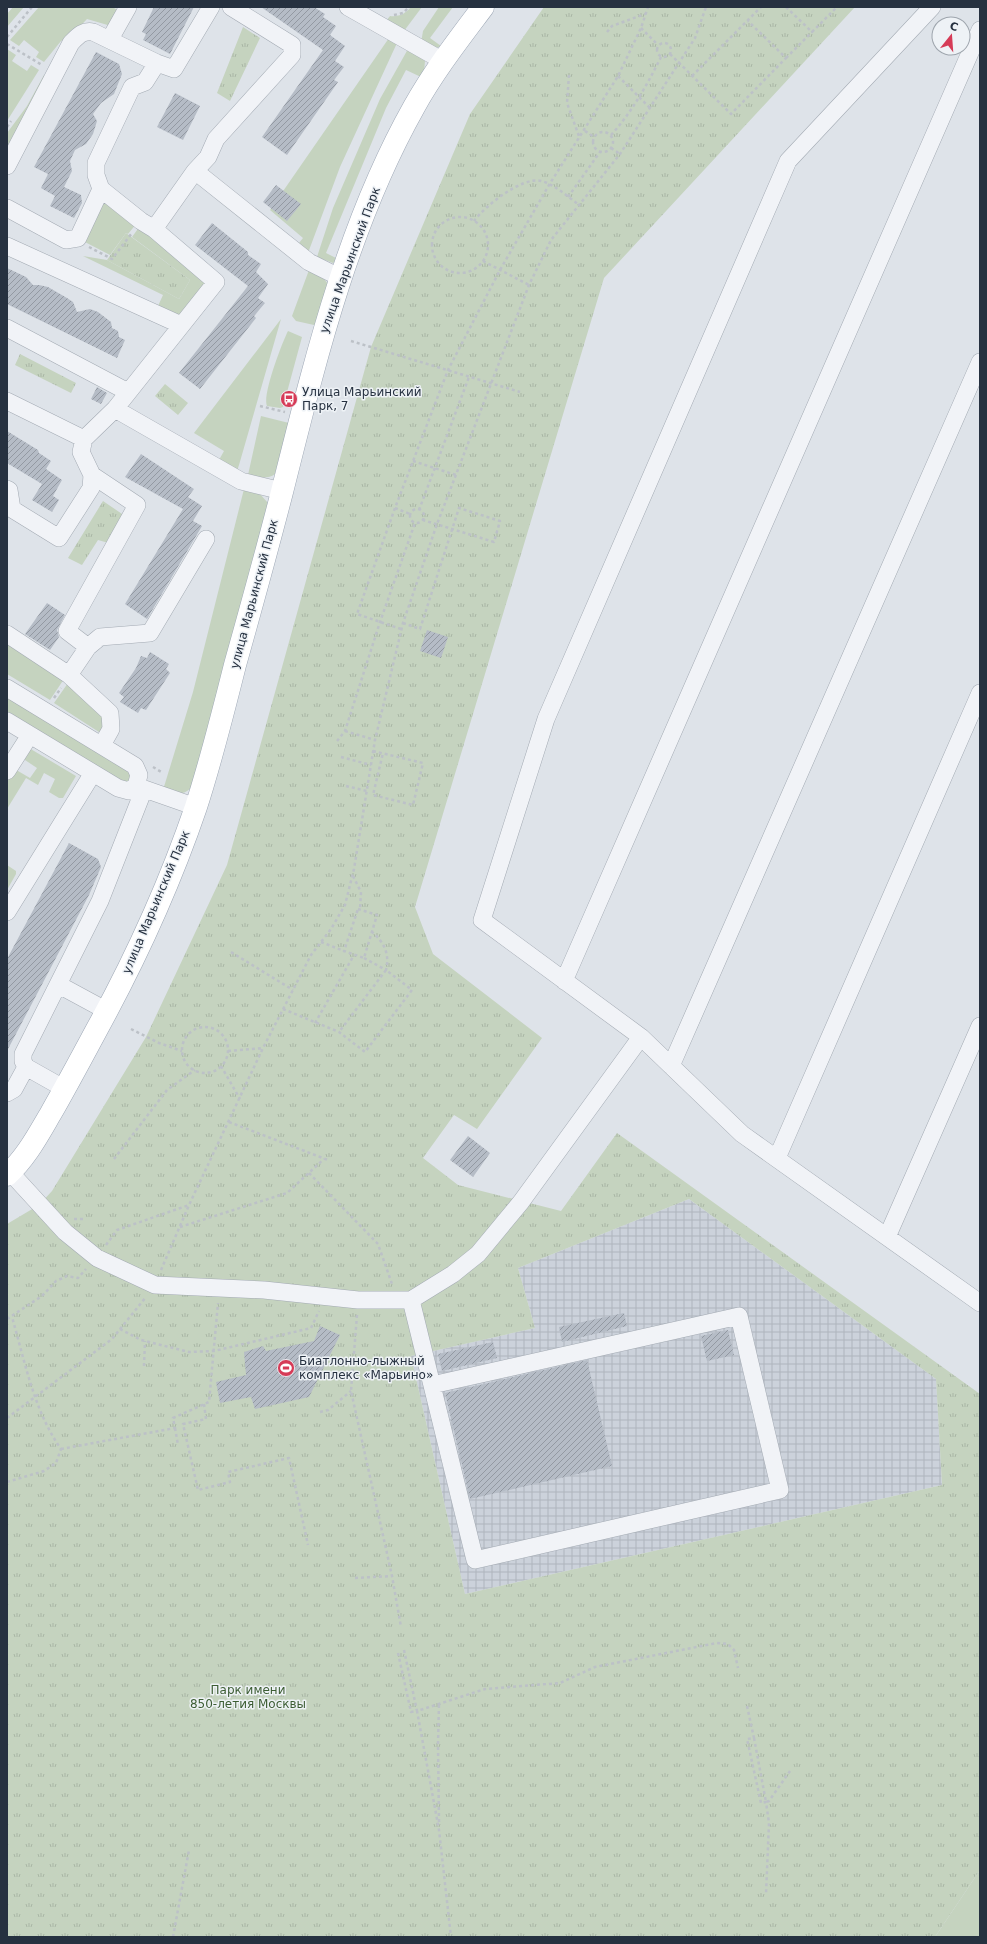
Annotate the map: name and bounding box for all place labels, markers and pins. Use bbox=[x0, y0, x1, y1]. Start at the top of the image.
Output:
place label: Улица Марьинский Парк, 7 bbox=[302, 385, 422, 413]
bus stop icon: Улица Марьинский Парк, 7 bbox=[279, 389, 299, 409]
place label: Биатлонно-лыжный комплекс «Марьино» bbox=[299, 1354, 433, 1382]
sports icon: Биатлонно-лыжный комплекс «Марьино» bbox=[276, 1358, 296, 1378]

